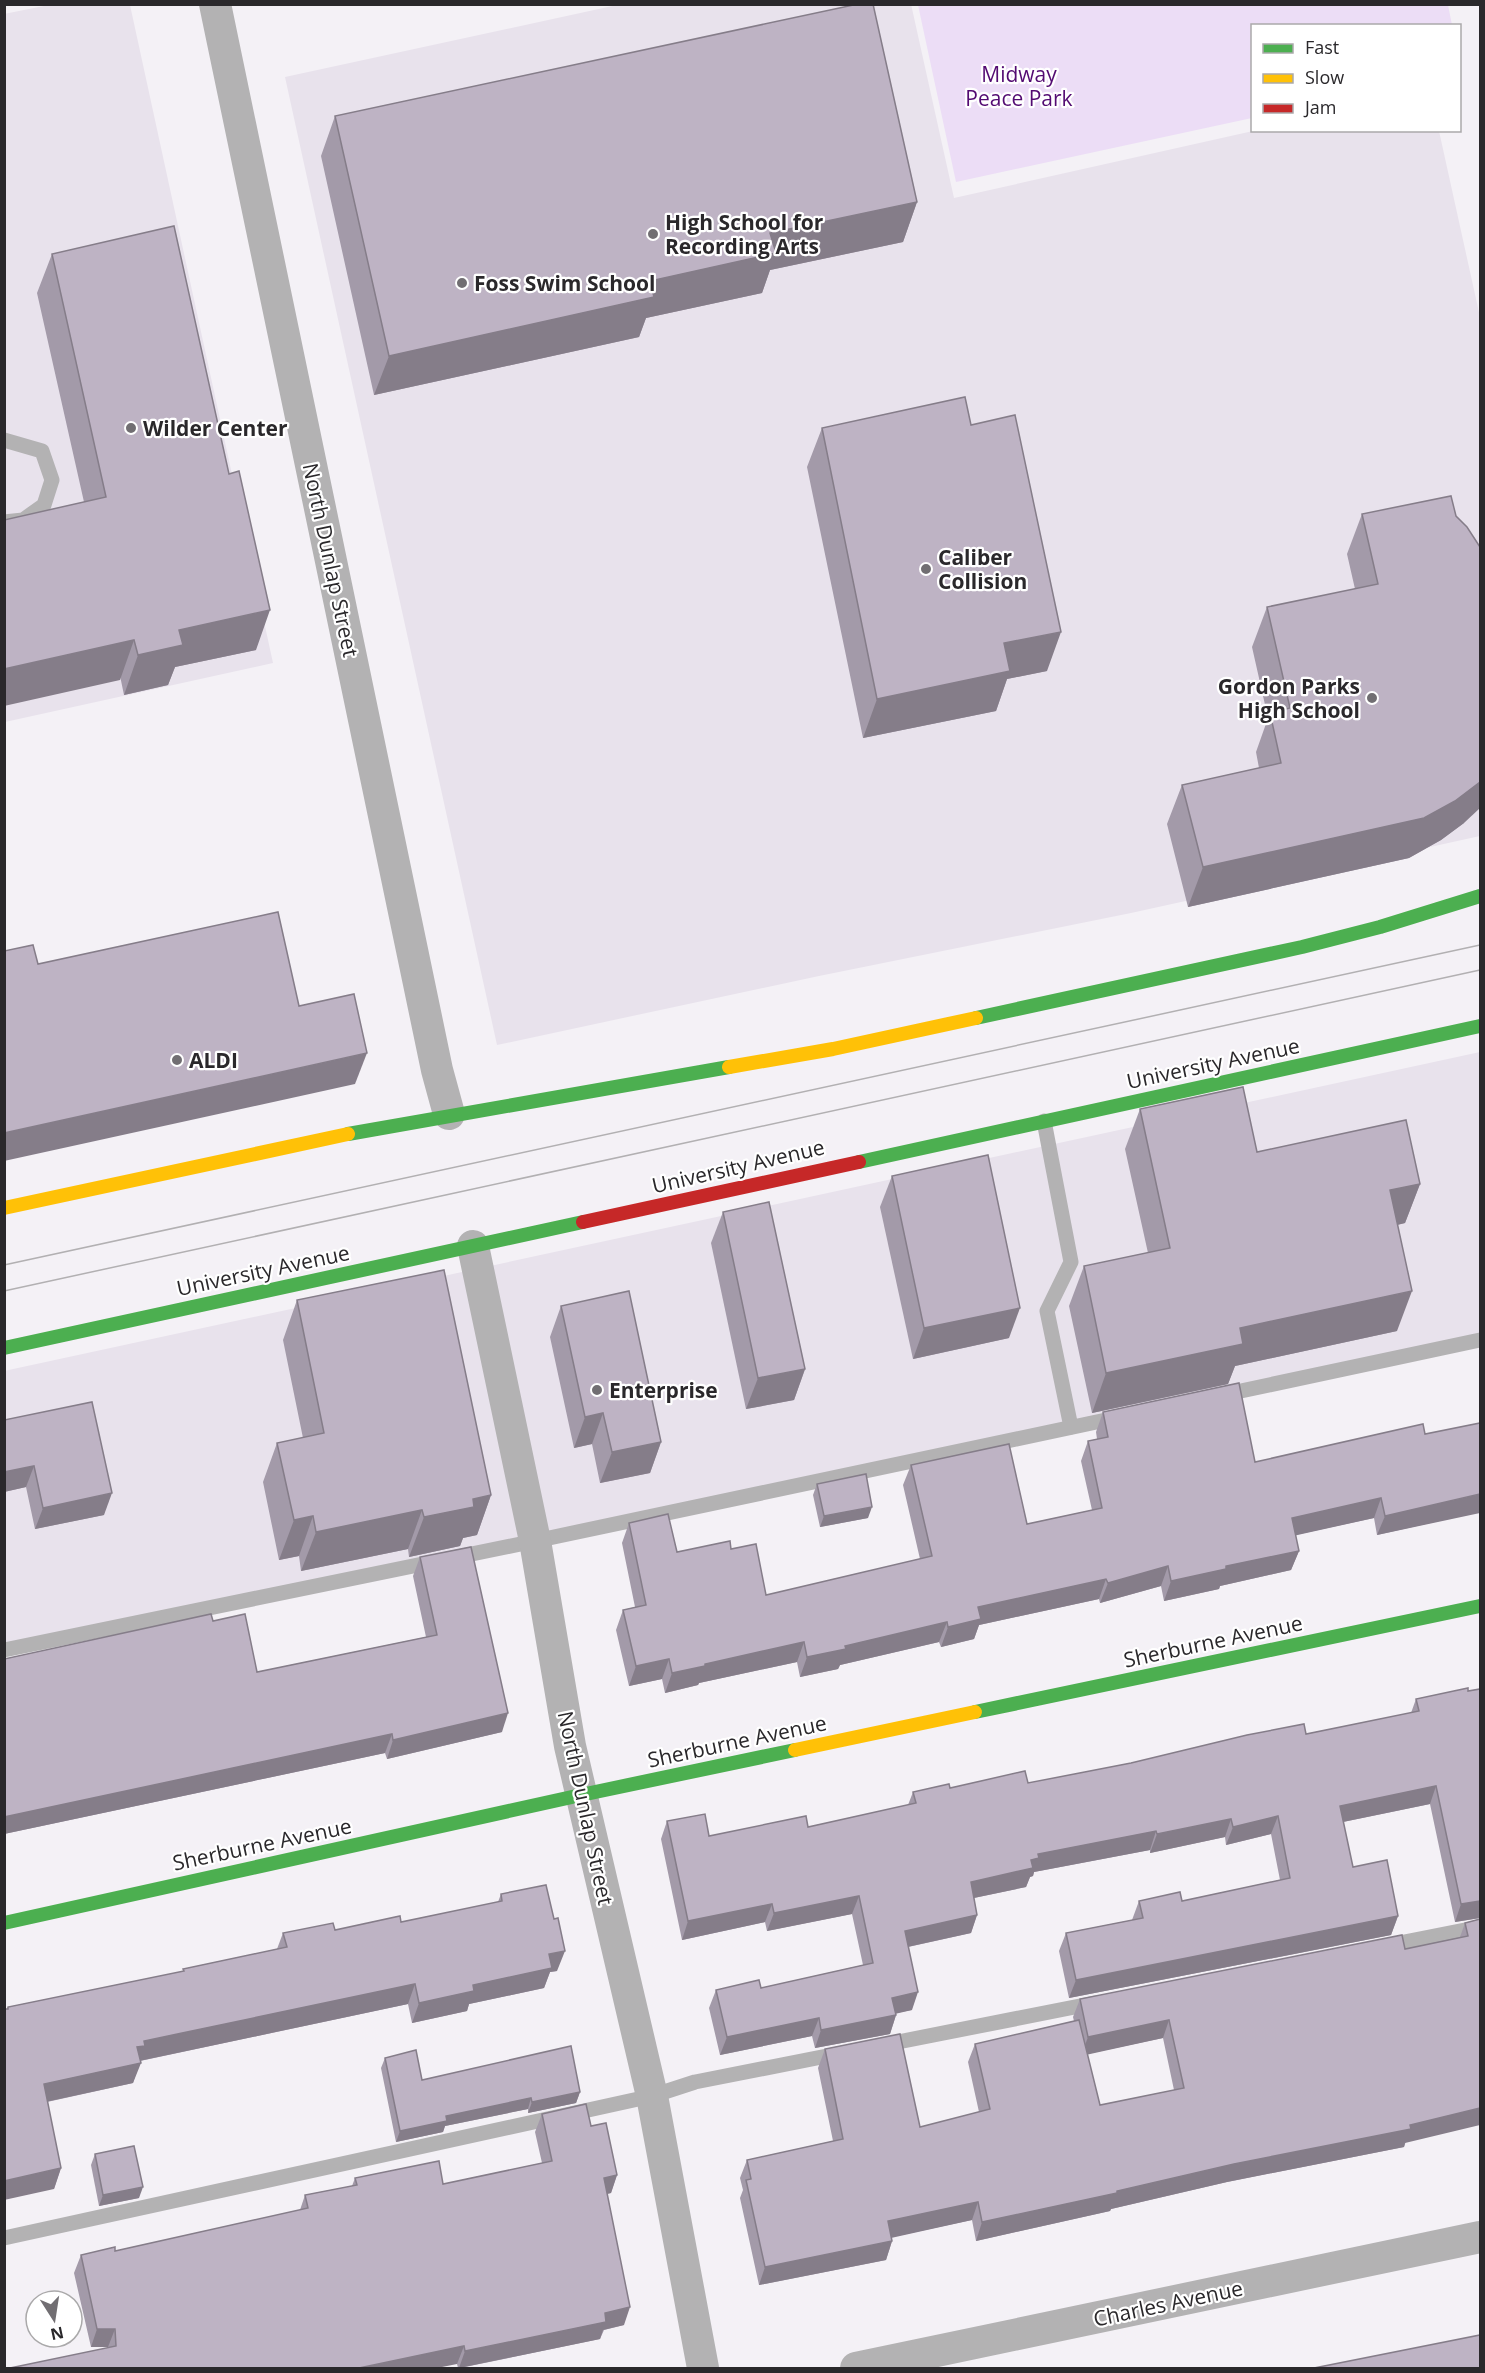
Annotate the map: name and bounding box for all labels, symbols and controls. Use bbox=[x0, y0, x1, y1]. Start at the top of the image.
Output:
legend bbox=[1251, 24, 1461, 132]
text: Fast bbox=[1305, 35, 1339, 59]
park label: Midway Peace Park bbox=[965, 60, 1073, 112]
text: Slow bbox=[1305, 65, 1344, 89]
text: Jam bbox=[1303, 95, 1337, 119]
place label: High School for Recording Arts bbox=[665, 208, 824, 260]
marker: High School for Recording Arts bbox=[646, 227, 660, 241]
place label: Foss Swim School bbox=[474, 269, 655, 297]
marker: Foss Swim School bbox=[455, 276, 469, 290]
place label: Wilder Center bbox=[143, 414, 288, 442]
marker: Wilder Center bbox=[124, 421, 138, 435]
street label: North Dunlap Street bbox=[297, 460, 365, 660]
place label: Caliber Collision bbox=[938, 543, 1027, 595]
marker: Caliber Collision bbox=[919, 562, 933, 576]
place label: Gordon Parks High School bbox=[1218, 672, 1360, 724]
marker: Gordon Parks High School bbox=[1365, 691, 1379, 705]
street label: University Avenue bbox=[1124, 1031, 1302, 1095]
place label: ALDI bbox=[189, 1046, 238, 1074]
marker: ALDI bbox=[170, 1053, 184, 1067]
street label: University Avenue bbox=[649, 1133, 827, 1199]
street label: University Avenue bbox=[174, 1238, 352, 1302]
place label: Enterprise bbox=[609, 1376, 718, 1404]
marker: Enterprise bbox=[590, 1383, 604, 1397]
street label: Sherburne Avenue bbox=[1121, 1608, 1305, 1674]
street label: North Dunlap Street bbox=[552, 1708, 620, 1908]
street label: Sherburne Avenue bbox=[645, 1708, 829, 1774]
street label: Sherburne Avenue bbox=[170, 1811, 354, 1877]
street label: Charles Avenue bbox=[1091, 2274, 1245, 2332]
north arrow bbox=[24, 2289, 84, 2349]
text: N bbox=[48, 2322, 66, 2346]

